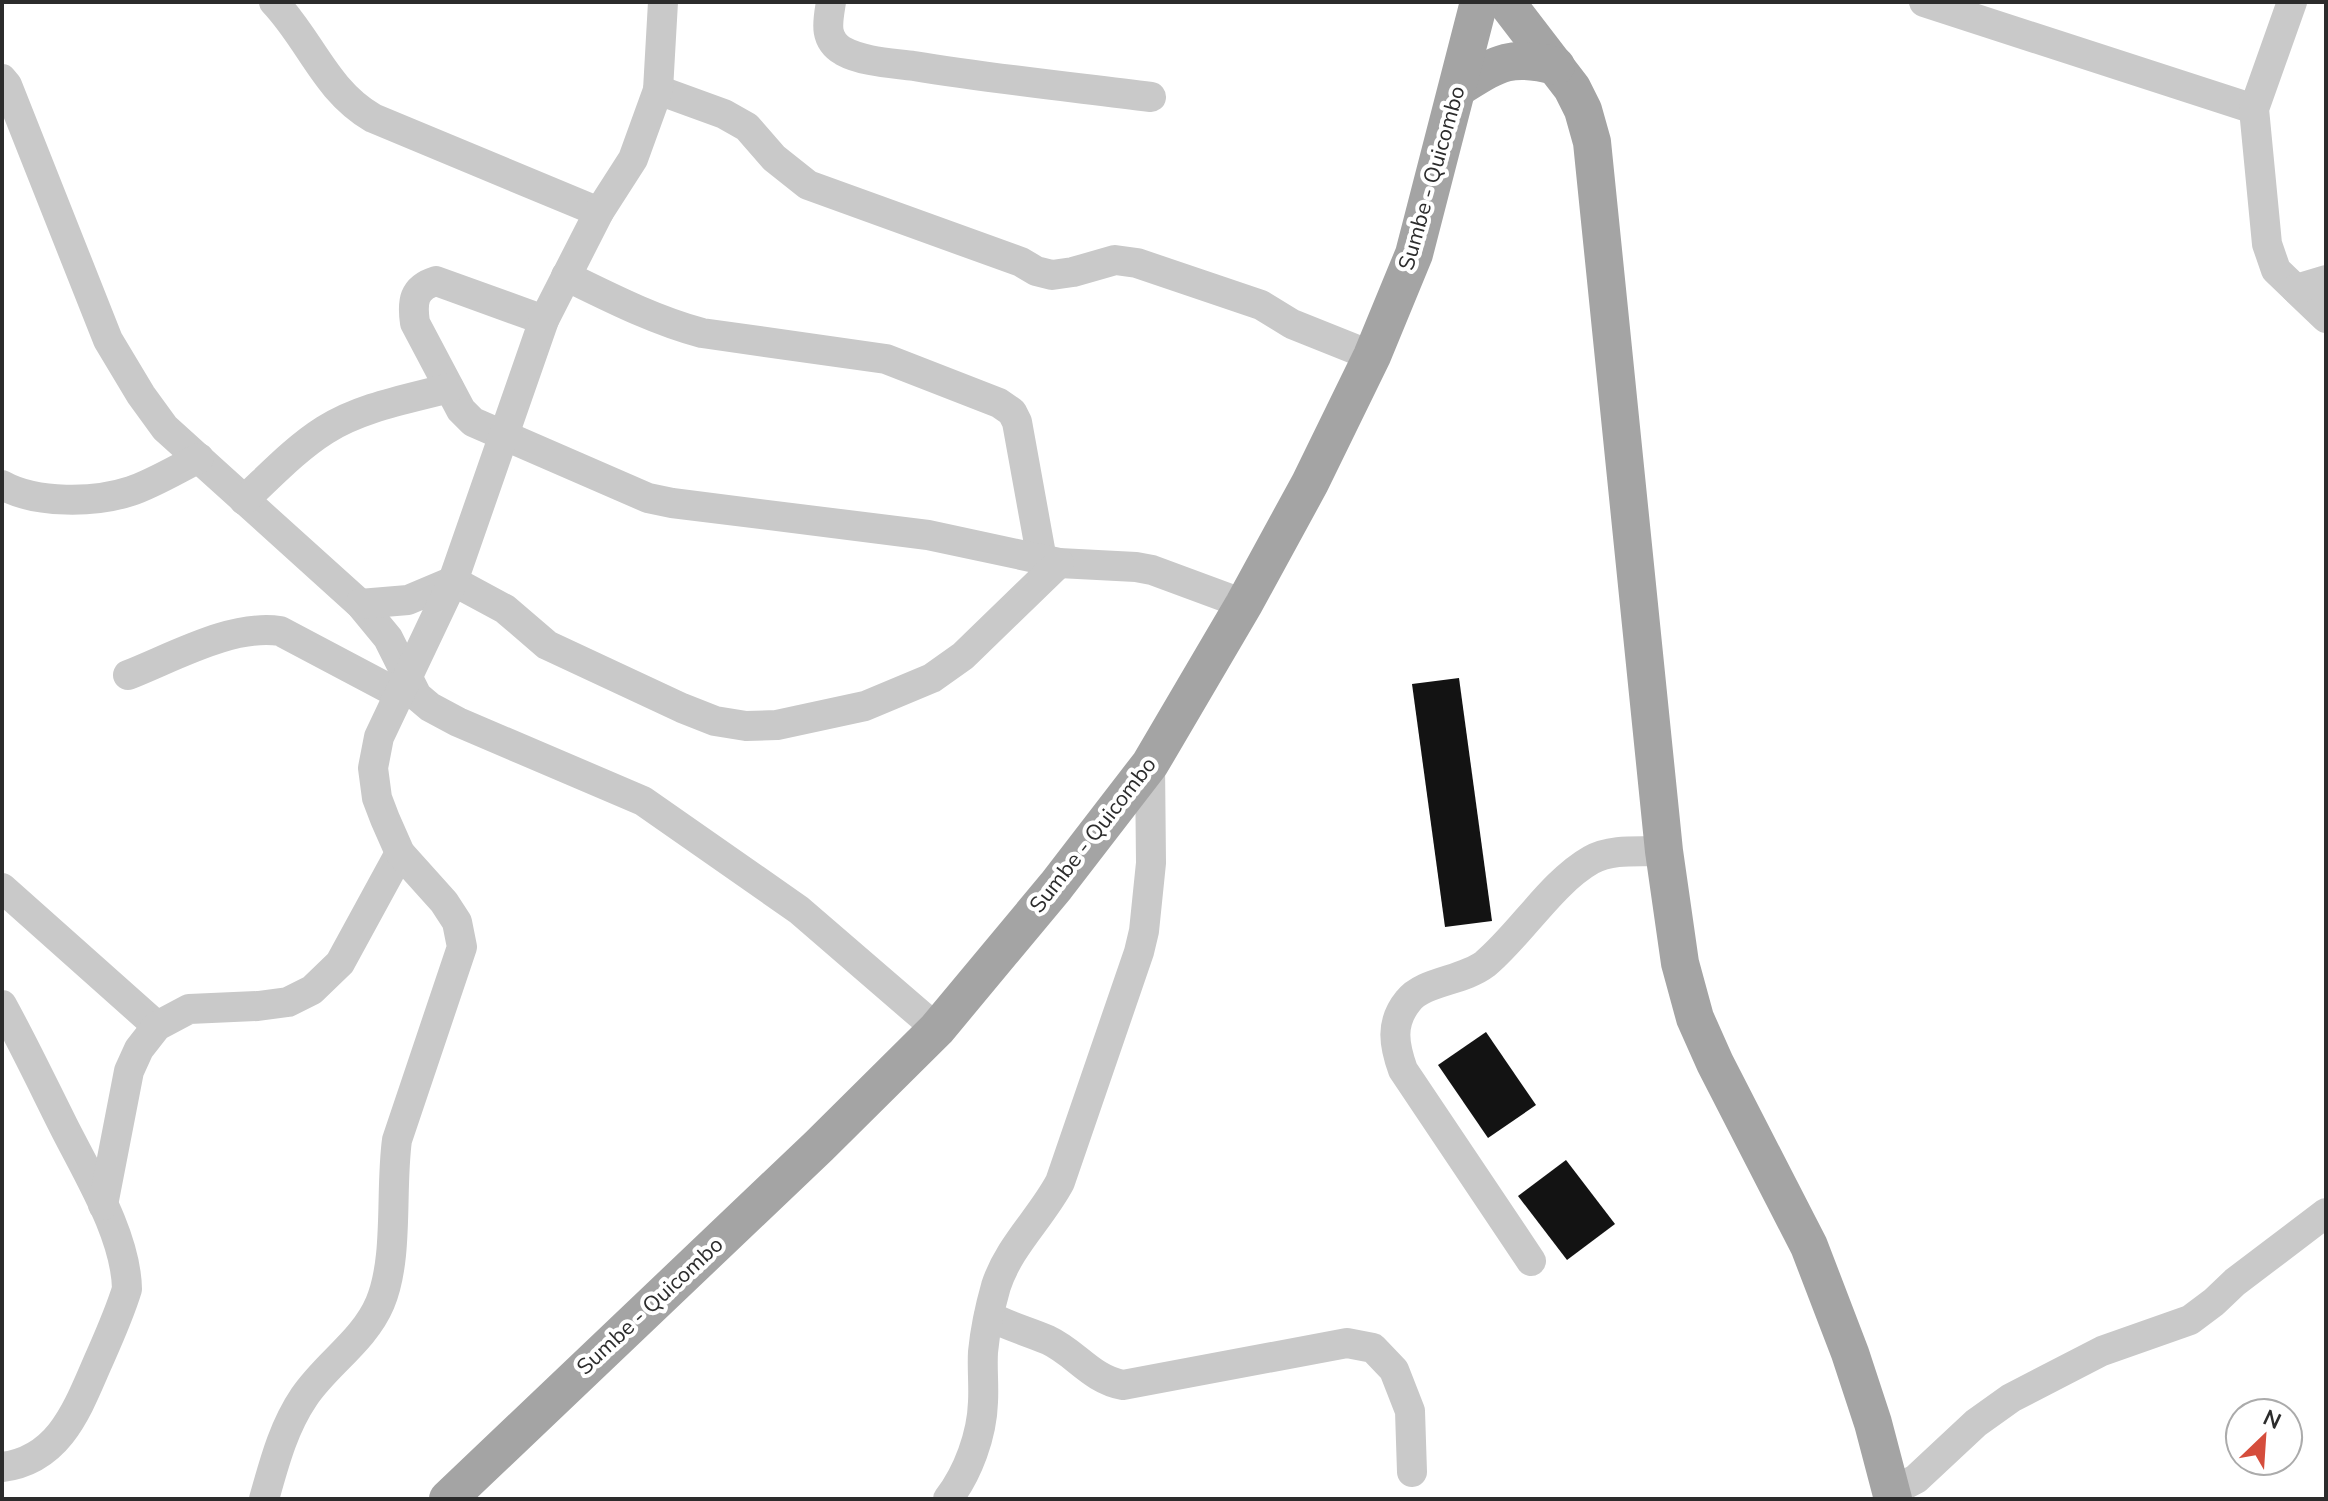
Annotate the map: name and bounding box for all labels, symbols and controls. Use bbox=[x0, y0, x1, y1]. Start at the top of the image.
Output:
street label: Sumbe - Quicombo bbox=[1391, 82, 1473, 274]
street label: Sumbe - Quicombo bbox=[1023, 751, 1163, 919]
street label: Sumbe - Quicombo bbox=[570, 1230, 730, 1382]
north arrow bbox=[2224, 1397, 2304, 1477]
text: N bbox=[2258, 1403, 2286, 1437]

